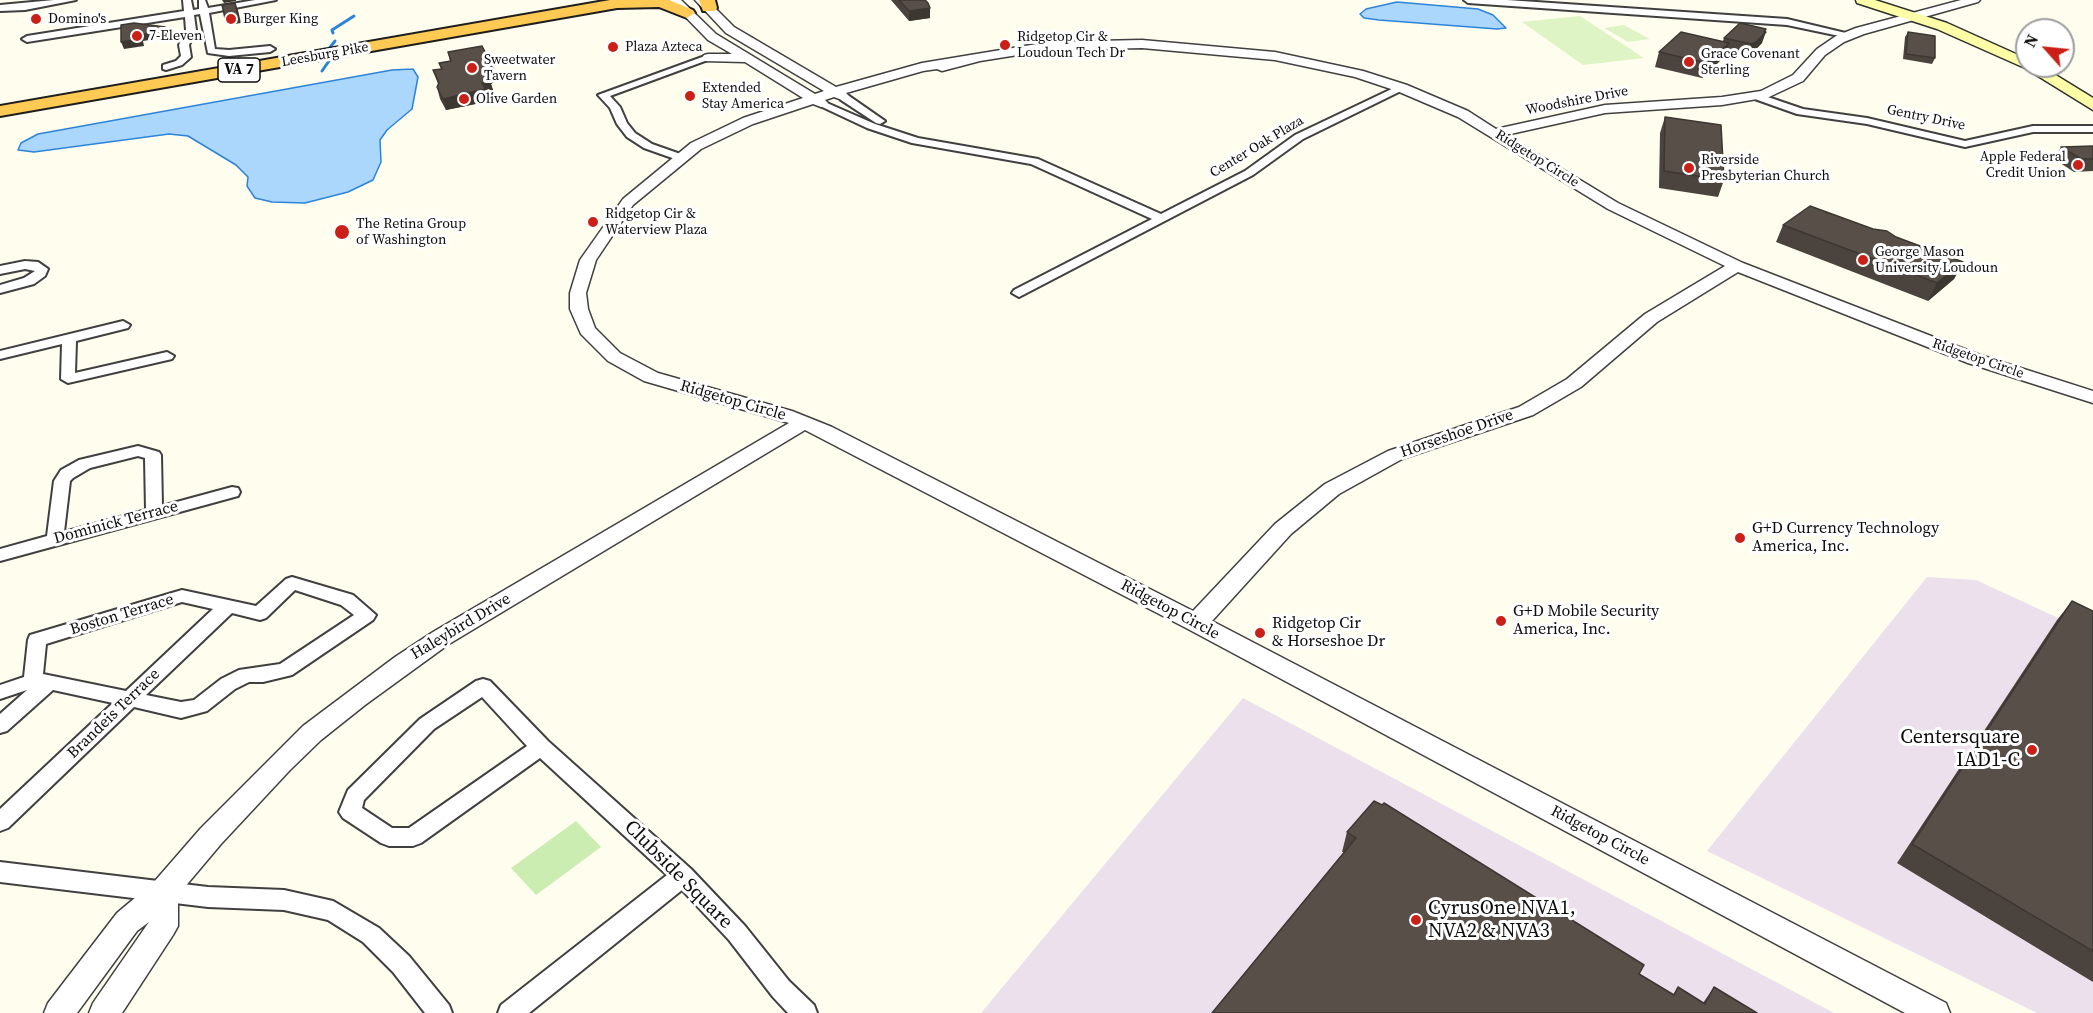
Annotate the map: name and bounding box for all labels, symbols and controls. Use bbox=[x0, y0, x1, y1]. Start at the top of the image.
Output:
place label: Domino's bbox=[48, 11, 106, 27]
place label: Burger King bbox=[243, 11, 318, 27]
marker: Domino's bbox=[29, 12, 43, 26]
marker: Burger King bbox=[224, 12, 238, 26]
north arrow bbox=[2015, 18, 2075, 78]
place label: 7-Eleven bbox=[149, 28, 202, 44]
marker: 7-Eleven bbox=[130, 29, 144, 43]
place label: Ridgetop Cir & Loudoun Tech Dr bbox=[1017, 29, 1125, 62]
text: N bbox=[2018, 31, 2043, 51]
marker: Ridgetop Cir & Loudoun Tech Dr bbox=[998, 38, 1012, 52]
street label: Leesburg Pike bbox=[280, 39, 370, 71]
place label: Plaza Azteca bbox=[625, 39, 703, 55]
marker: Plaza Azteca bbox=[606, 40, 620, 54]
place label: Grace Covenant Sterling bbox=[1701, 46, 1800, 78]
place label: Sweetwater Tavern bbox=[484, 52, 555, 84]
marker: Grace Covenant Sterling bbox=[1682, 55, 1696, 69]
road number: VA 7 bbox=[218, 58, 260, 82]
marker: Sweetwater Tavern bbox=[465, 61, 479, 75]
place label: Extended Stay America bbox=[702, 80, 784, 112]
street label: Woodshire Drive bbox=[1524, 83, 1630, 119]
marker: Extended Stay America bbox=[683, 89, 697, 103]
place label: Olive Garden bbox=[476, 91, 557, 107]
marker: Olive Garden bbox=[457, 92, 471, 106]
street label: Gentry Drive bbox=[1885, 101, 1967, 135]
street label: Center Oak Plaza bbox=[1207, 112, 1307, 182]
street label: Ridgetop Circle bbox=[1492, 127, 1582, 191]
place label: Apple Federal Credit Union bbox=[1980, 149, 2066, 182]
place label: Riverside Presbyterian Church bbox=[1701, 152, 1830, 184]
marker: Apple Federal Credit Union bbox=[2071, 158, 2085, 172]
marker: Riverside Presbyterian Church bbox=[1682, 161, 1696, 175]
place label: Ridgetop Cir & Waterview Plaza bbox=[605, 206, 707, 238]
marker: Ridgetop Cir & Waterview Plaza bbox=[586, 215, 600, 229]
place label: The Retina Group of Washington bbox=[356, 216, 466, 249]
marker: The Retina Group of Washington bbox=[333, 223, 351, 241]
place label: George Mason University Loudoun bbox=[1875, 244, 1998, 276]
marker: George Mason University Loudoun bbox=[1856, 253, 1870, 267]
street label: Ridgetop Circle bbox=[1930, 335, 2026, 383]
street label: Ridgetop Circle bbox=[678, 377, 788, 425]
street label: Horseshoe Drive bbox=[1398, 406, 1516, 462]
street label: Dominick Terrace bbox=[52, 497, 180, 549]
place label: G+D Currency Technology America, Inc. bbox=[1752, 519, 1939, 557]
marker: G+D Currency Technology America, Inc. bbox=[1733, 531, 1747, 545]
street label: Ridgetop Circle bbox=[1117, 576, 1223, 644]
street label: Boston Terrace bbox=[68, 590, 176, 640]
street label: Haleybird Drive bbox=[408, 590, 514, 664]
place label: G+D Mobile Security America, Inc. bbox=[1513, 602, 1659, 640]
place label: Ridgetop Cir & Horseshoe Dr bbox=[1272, 614, 1385, 652]
marker: G+D Mobile Security America, Inc. bbox=[1494, 614, 1508, 628]
marker: Ridgetop Cir & Horseshoe Dr bbox=[1253, 626, 1267, 640]
street label: Brandeis Terrace bbox=[64, 665, 164, 763]
place label: Centersquare IAD1-C bbox=[1900, 726, 2020, 773]
marker: Centersquare IAD1-C bbox=[2025, 743, 2039, 757]
street label: Ridgetop Circle bbox=[1547, 802, 1653, 870]
street label: Clubside Square bbox=[619, 816, 737, 934]
place label: CyrusOne NVA1, NVA2 & NVA3 bbox=[1428, 897, 1576, 944]
marker: CyrusOne NVA1, NVA2 & NVA3 bbox=[1409, 913, 1423, 927]

